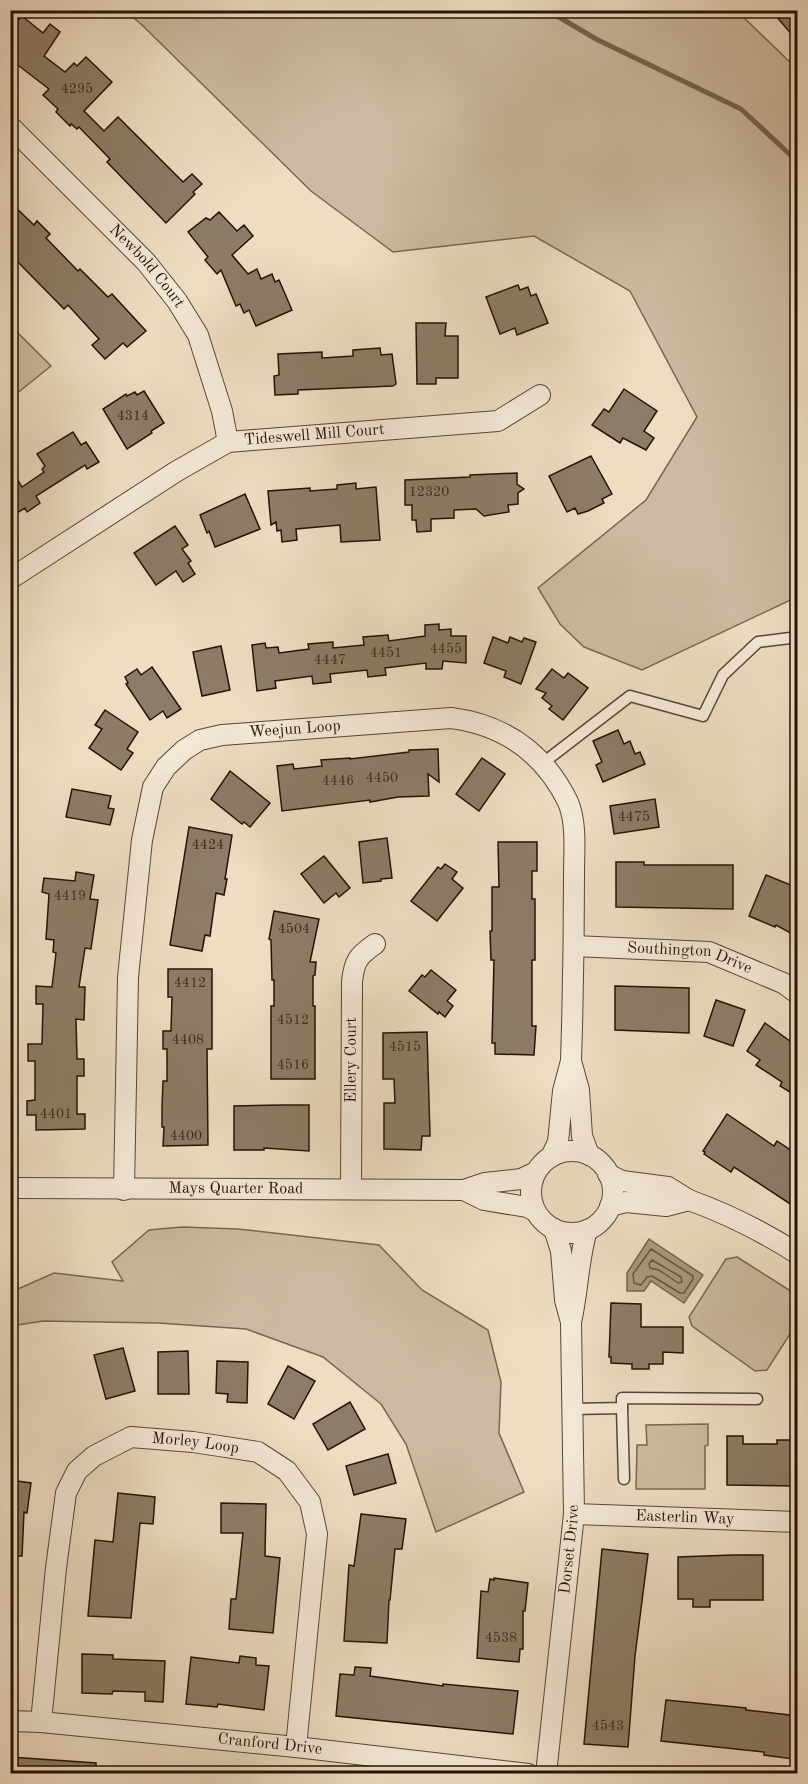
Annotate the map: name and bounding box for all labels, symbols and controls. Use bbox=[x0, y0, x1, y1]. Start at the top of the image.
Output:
house number: 4295 bbox=[61, 82, 93, 96]
street label: Newbold Court bbox=[106, 222, 187, 311]
house number: 4314 bbox=[117, 409, 149, 423]
street label: Tideswell Mill Court bbox=[243, 422, 385, 449]
house number: 12320 bbox=[409, 485, 449, 499]
house number: 4455 bbox=[430, 642, 462, 656]
house number: 4451 bbox=[370, 646, 402, 660]
house number: 4447 bbox=[314, 653, 346, 667]
street label: Weejun Loop bbox=[248, 718, 341, 741]
house number: 4450 bbox=[366, 771, 398, 785]
house number: 4446 bbox=[322, 774, 354, 788]
house number: 4475 bbox=[618, 810, 650, 824]
house number: 4424 bbox=[192, 838, 224, 852]
house number: 4419 bbox=[54, 889, 86, 903]
house number: 4504 bbox=[278, 922, 310, 936]
street label: Southington Drive bbox=[627, 940, 754, 977]
house number: 4412 bbox=[174, 976, 206, 990]
house number: 4512 bbox=[277, 1013, 309, 1027]
street label: Ellery Court bbox=[343, 1017, 360, 1103]
house number: 4408 bbox=[172, 1033, 204, 1047]
house number: 4515 bbox=[389, 1040, 421, 1054]
house number: 4516 bbox=[277, 1058, 309, 1072]
house number: 4401 bbox=[40, 1107, 72, 1121]
house number: 4400 bbox=[170, 1129, 202, 1143]
street label: Mays Quarter Road bbox=[169, 1181, 303, 1197]
street label: Morley Loop bbox=[151, 1431, 240, 1457]
street label: Dorset Drive bbox=[557, 1504, 582, 1595]
street label: Easterlin Way bbox=[635, 1508, 735, 1528]
house number: 4538 bbox=[485, 1631, 517, 1645]
house number: 4543 bbox=[592, 1719, 624, 1733]
street label: Cranford Drive bbox=[217, 1731, 323, 1758]

